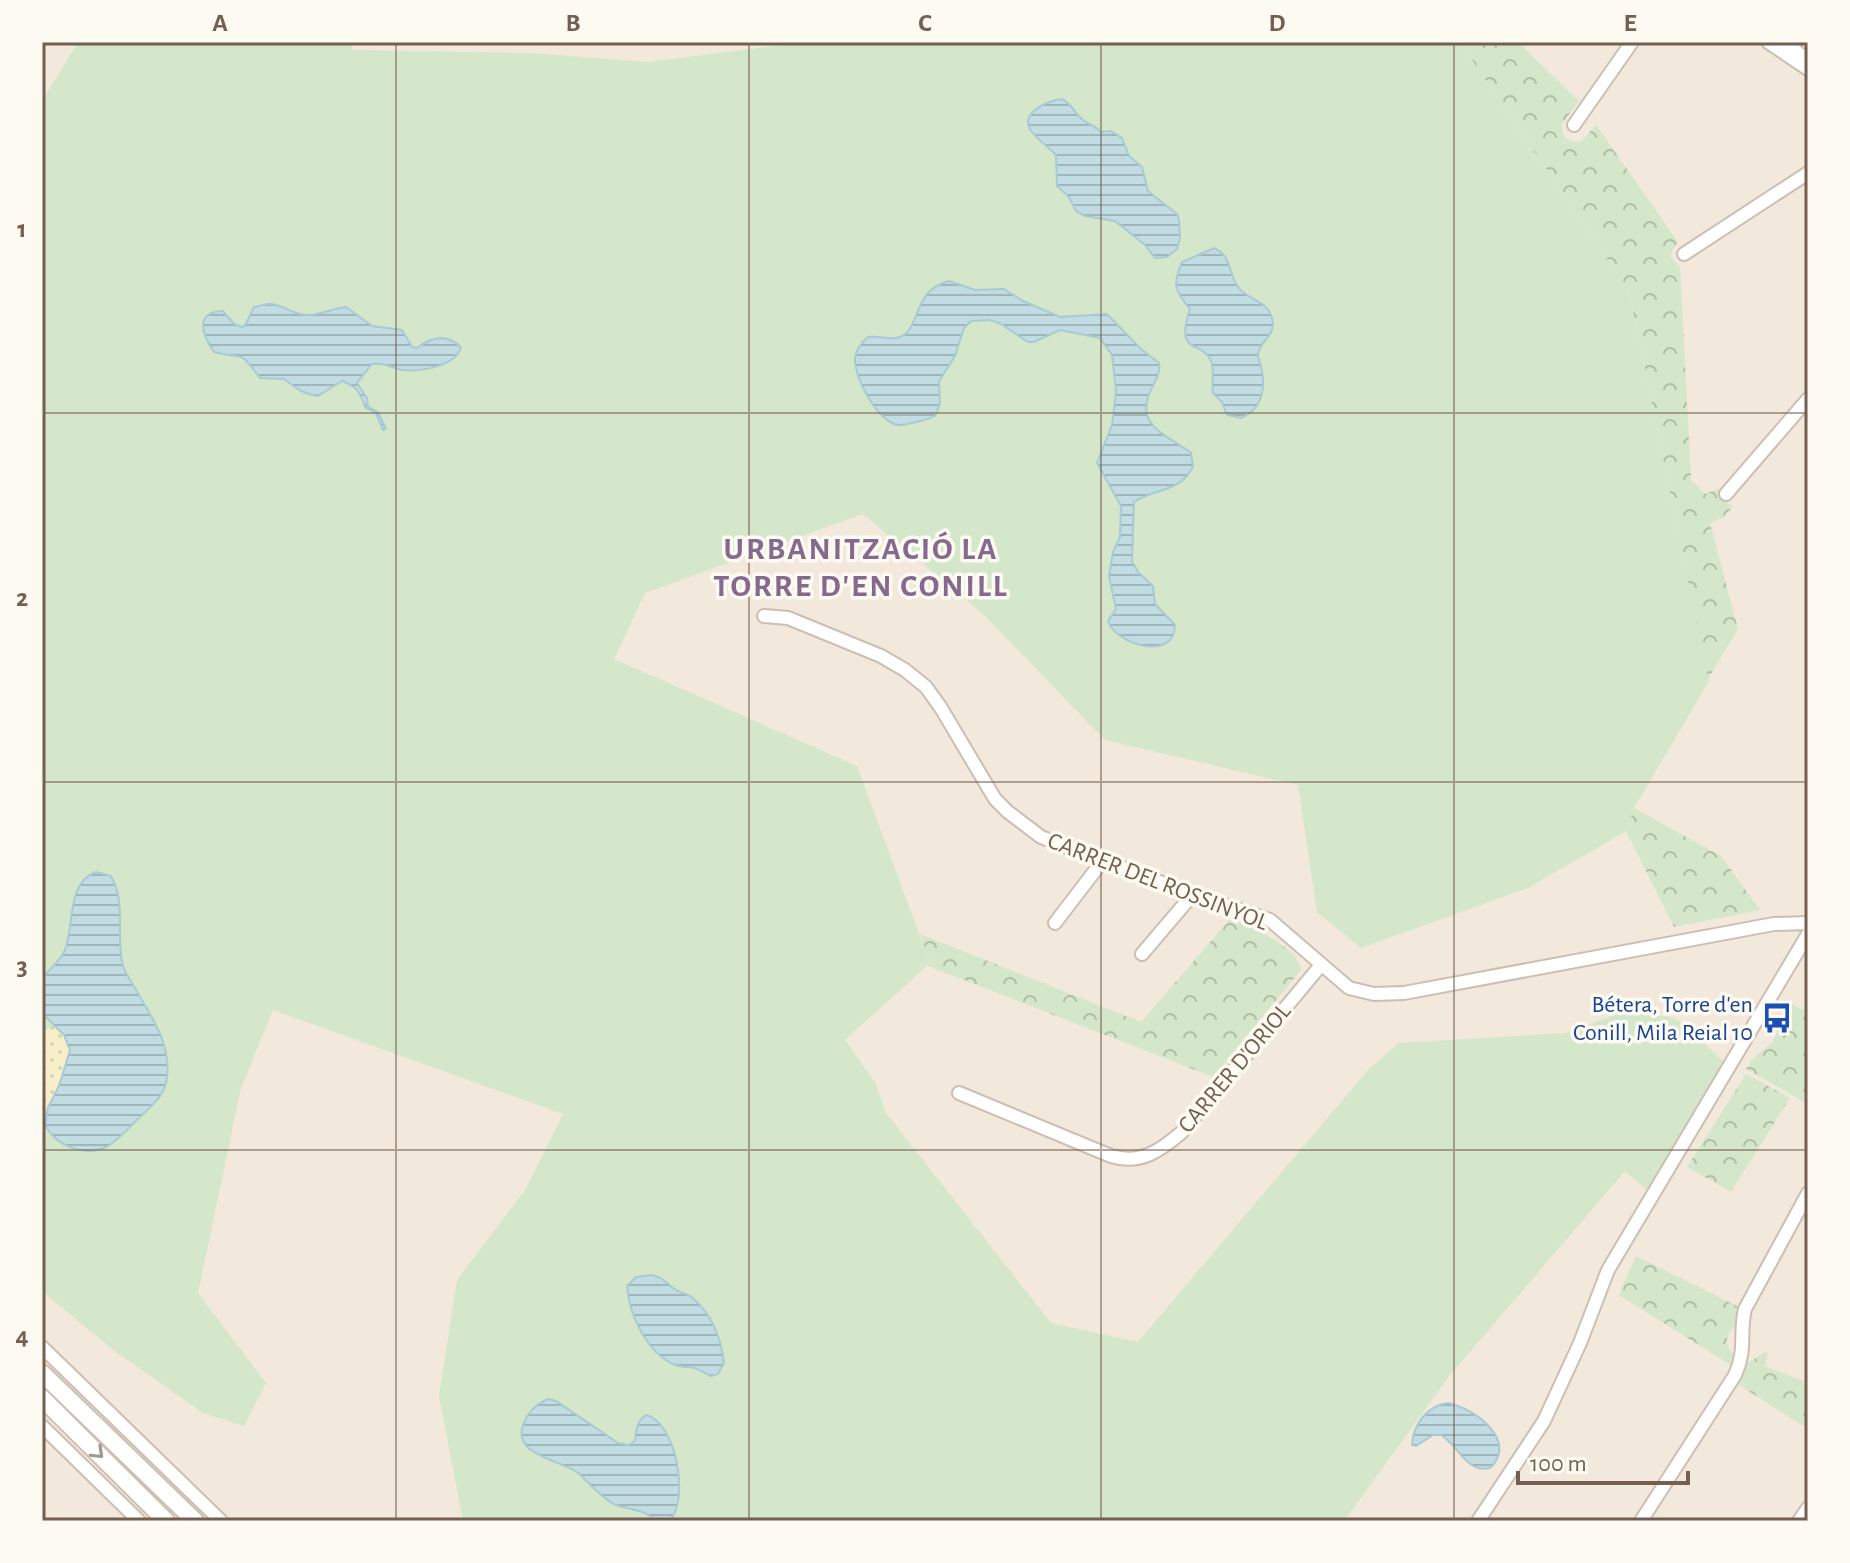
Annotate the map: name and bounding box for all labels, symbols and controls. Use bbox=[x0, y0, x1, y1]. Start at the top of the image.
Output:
text: A bbox=[212, 10, 228, 36]
text: B bbox=[565, 10, 581, 36]
text: C bbox=[918, 10, 932, 36]
text: D bbox=[1268, 10, 1286, 36]
text: E bbox=[1623, 10, 1637, 36]
text: 1 bbox=[17, 216, 27, 242]
district label: URBANITZACIÓ LA TORRE D'EN CONILL bbox=[713, 531, 1009, 602]
text: 2 bbox=[16, 585, 28, 611]
street label: CARRER DEL ROSSINYOL bbox=[1044, 829, 1271, 935]
text: 3 bbox=[16, 954, 28, 980]
place label: Bétera, Torre d'en Conill, Mila Reial 10 bbox=[1573, 993, 1753, 1045]
street label: CARRER D'ORIOL bbox=[1174, 999, 1296, 1138]
bus stop icon: Bétera, Torre d'en Conill, Mila Reial 10 bbox=[1760, 1001, 1794, 1035]
text: 4 bbox=[15, 1323, 29, 1349]
scale bar bbox=[1518, 1435, 1688, 1485]
one-way arrow bbox=[89, 1443, 103, 1458]
text: 100 m bbox=[1530, 1452, 1587, 1476]

